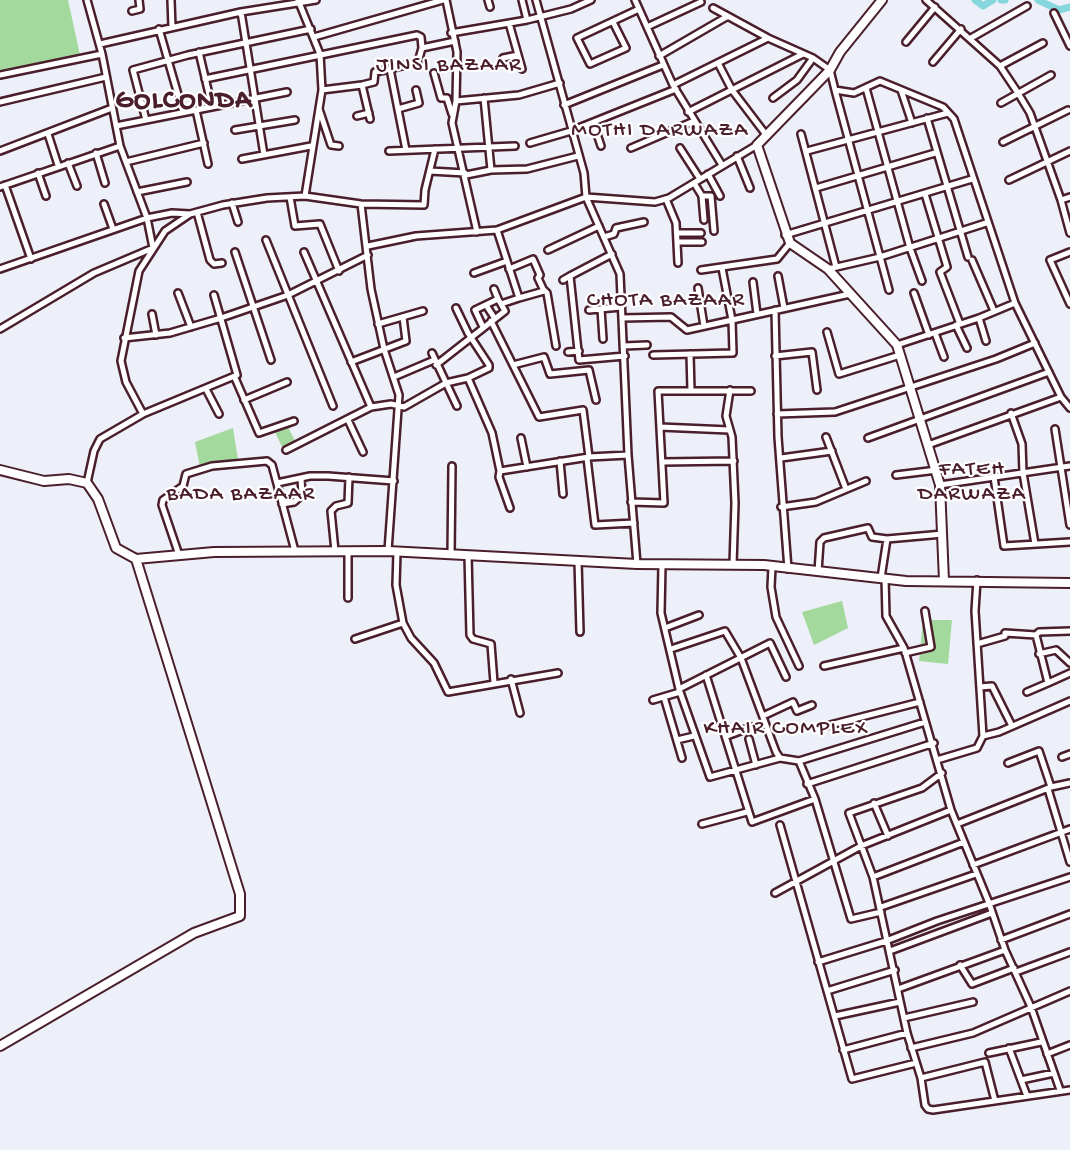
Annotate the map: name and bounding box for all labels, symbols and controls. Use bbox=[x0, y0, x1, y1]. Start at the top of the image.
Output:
district label: JINSI BAZAAR bbox=[376, 54, 522, 80]
district label: GOLCONDA bbox=[115, 87, 253, 119]
district label: MOTHI DARWAZA bbox=[571, 119, 749, 145]
district label: CHOTA BAZAAR bbox=[587, 289, 745, 315]
district label: FATEH DARWAZA bbox=[918, 458, 1026, 510]
district label: BADA BAZAAR bbox=[166, 483, 316, 509]
district label: KHAIR COMPLEX bbox=[703, 717, 869, 743]

